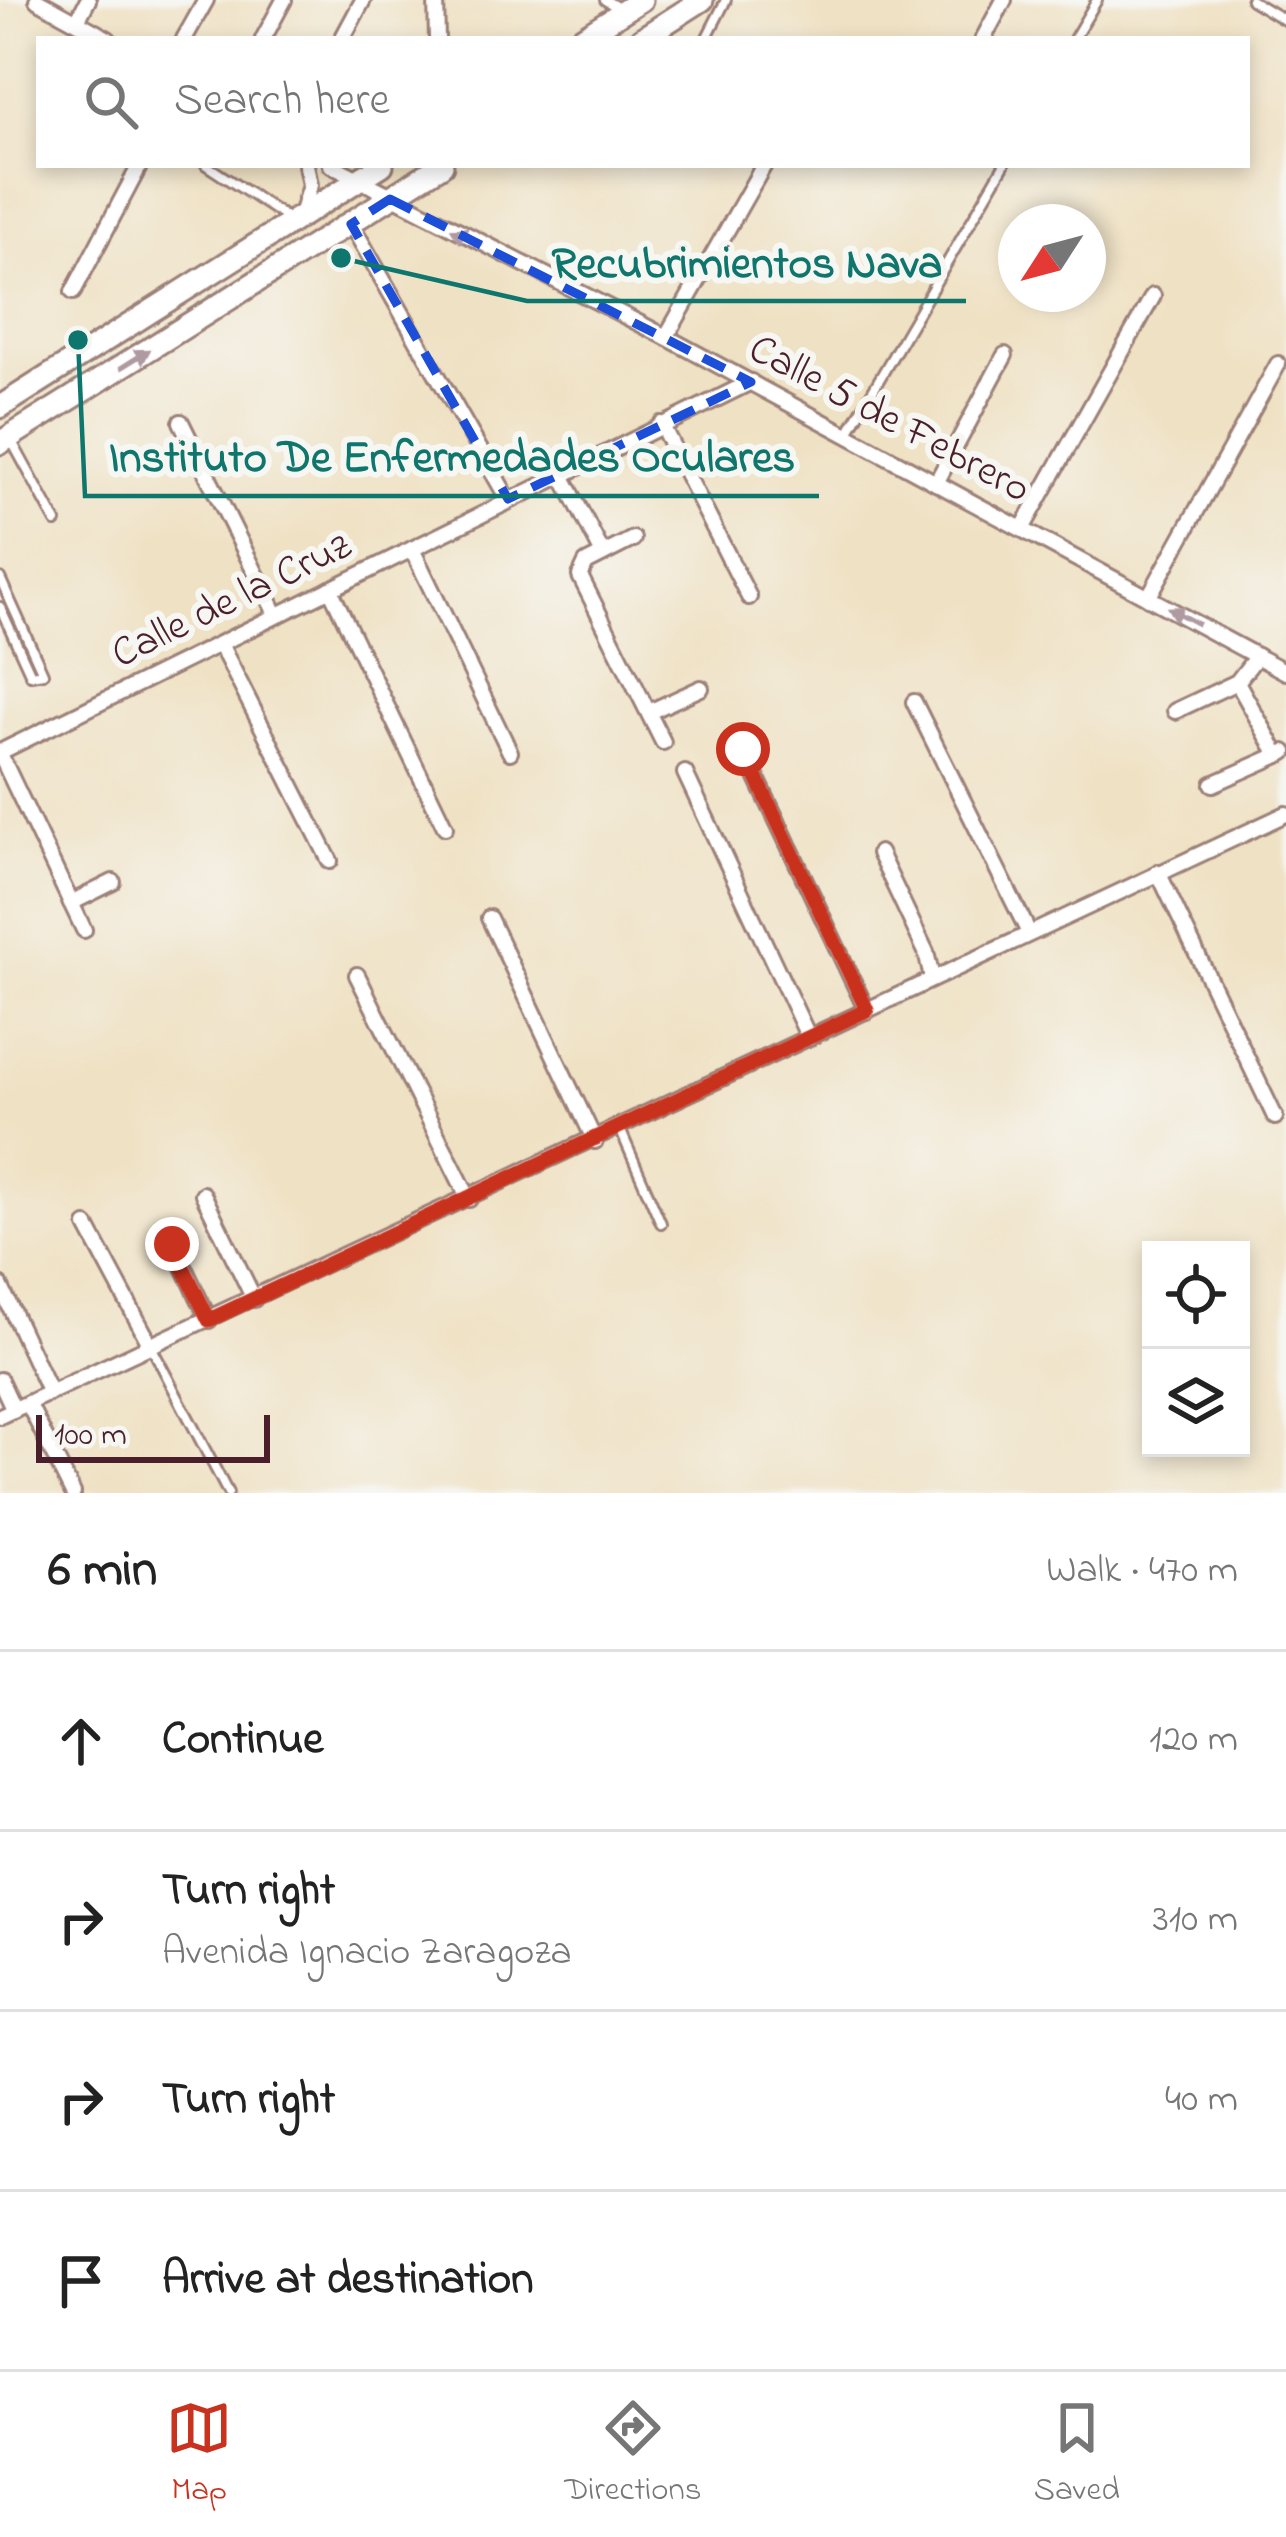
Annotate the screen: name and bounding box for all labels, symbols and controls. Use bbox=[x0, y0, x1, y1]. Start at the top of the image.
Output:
search box bbox=[36, 36, 1250, 168]
icon: search bbox=[78, 69, 144, 135]
text: Search here bbox=[174, 69, 390, 135]
north arrow bbox=[998, 204, 1106, 312]
callout: Recubrimientos Nava bbox=[527, 220, 966, 301]
one-way arrow bbox=[450, 228, 485, 248]
text: Recubrimientos Nava bbox=[552, 233, 942, 299]
street label: Calle 5 de Febrero bbox=[737, 320, 1041, 520]
one-way arrow bbox=[118, 348, 151, 370]
callout: Instituto De Enfermedades Oculares bbox=[85, 415, 819, 496]
text: Instituto De Enfermedades Oculares bbox=[109, 427, 795, 493]
street label: Calle de la Cruz bbox=[102, 516, 363, 685]
one-way arrow bbox=[1166, 606, 1201, 627]
route start bbox=[716, 722, 770, 776]
route end bbox=[145, 1217, 199, 1271]
map controls bbox=[1142, 1241, 1250, 1457]
button: locate bbox=[1142, 1241, 1250, 1349]
button: layers bbox=[1142, 1349, 1250, 1457]
scale bar bbox=[36, 1409, 270, 1462]
text: 100 m bbox=[54, 1412, 127, 1460]
text: 6 min bbox=[48, 1534, 157, 1609]
text: Walk · 470 m bbox=[1046, 1543, 1238, 1600]
icon: ahead bbox=[48, 1708, 114, 1774]
text: Continue bbox=[162, 1708, 323, 1774]
text: 120 m bbox=[1149, 1712, 1238, 1769]
text: Turn right bbox=[162, 1859, 335, 1925]
icon: right bbox=[48, 1888, 114, 1954]
text: 310 m bbox=[1153, 1892, 1238, 1949]
text: Avenida Ignacio Zaragoza bbox=[162, 1925, 572, 1982]
icon: right bbox=[48, 2068, 114, 2134]
text: Turn right bbox=[162, 2068, 335, 2134]
text: 40 m bbox=[1165, 2072, 1238, 2129]
icon: arrive bbox=[48, 2248, 114, 2314]
text: Arrive at destination bbox=[162, 2248, 533, 2314]
tab: Map bbox=[166, 2395, 232, 2515]
tab: Directions bbox=[564, 2395, 701, 2515]
tab: Saved bbox=[1034, 2395, 1120, 2515]

